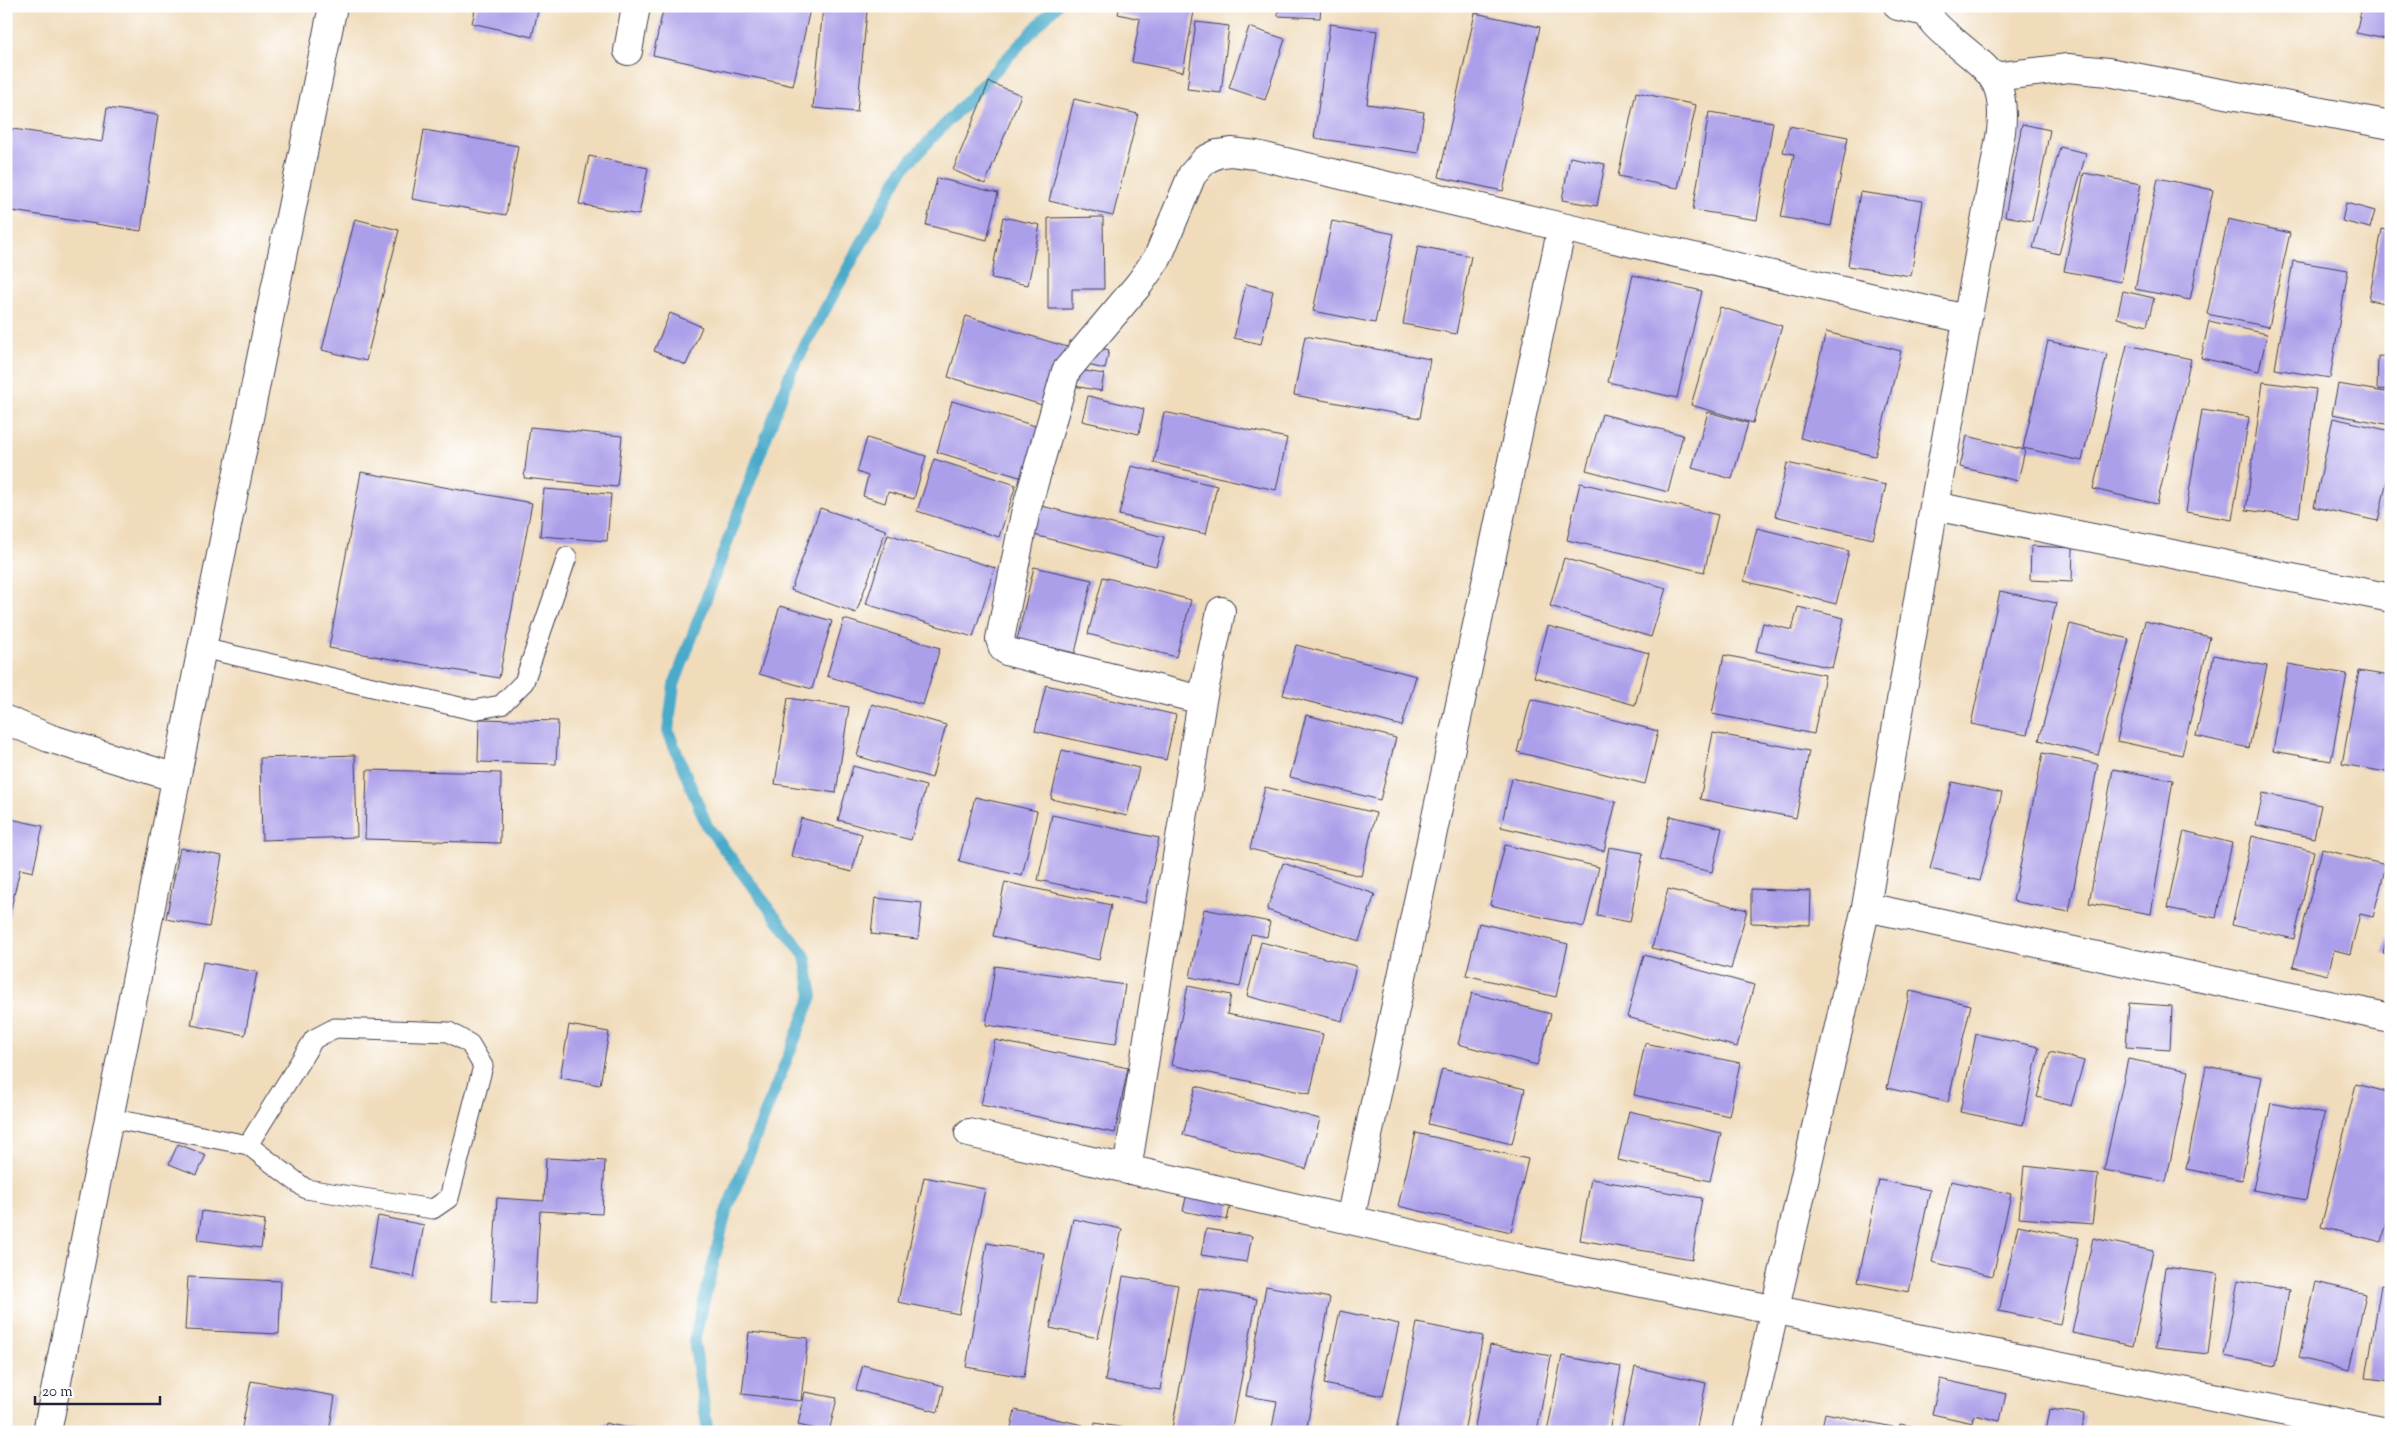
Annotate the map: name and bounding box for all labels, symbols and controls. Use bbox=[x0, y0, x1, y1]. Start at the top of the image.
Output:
scale bar bbox=[35, 1373, 160, 1405]
text: 20 m bbox=[42, 1382, 73, 1403]

